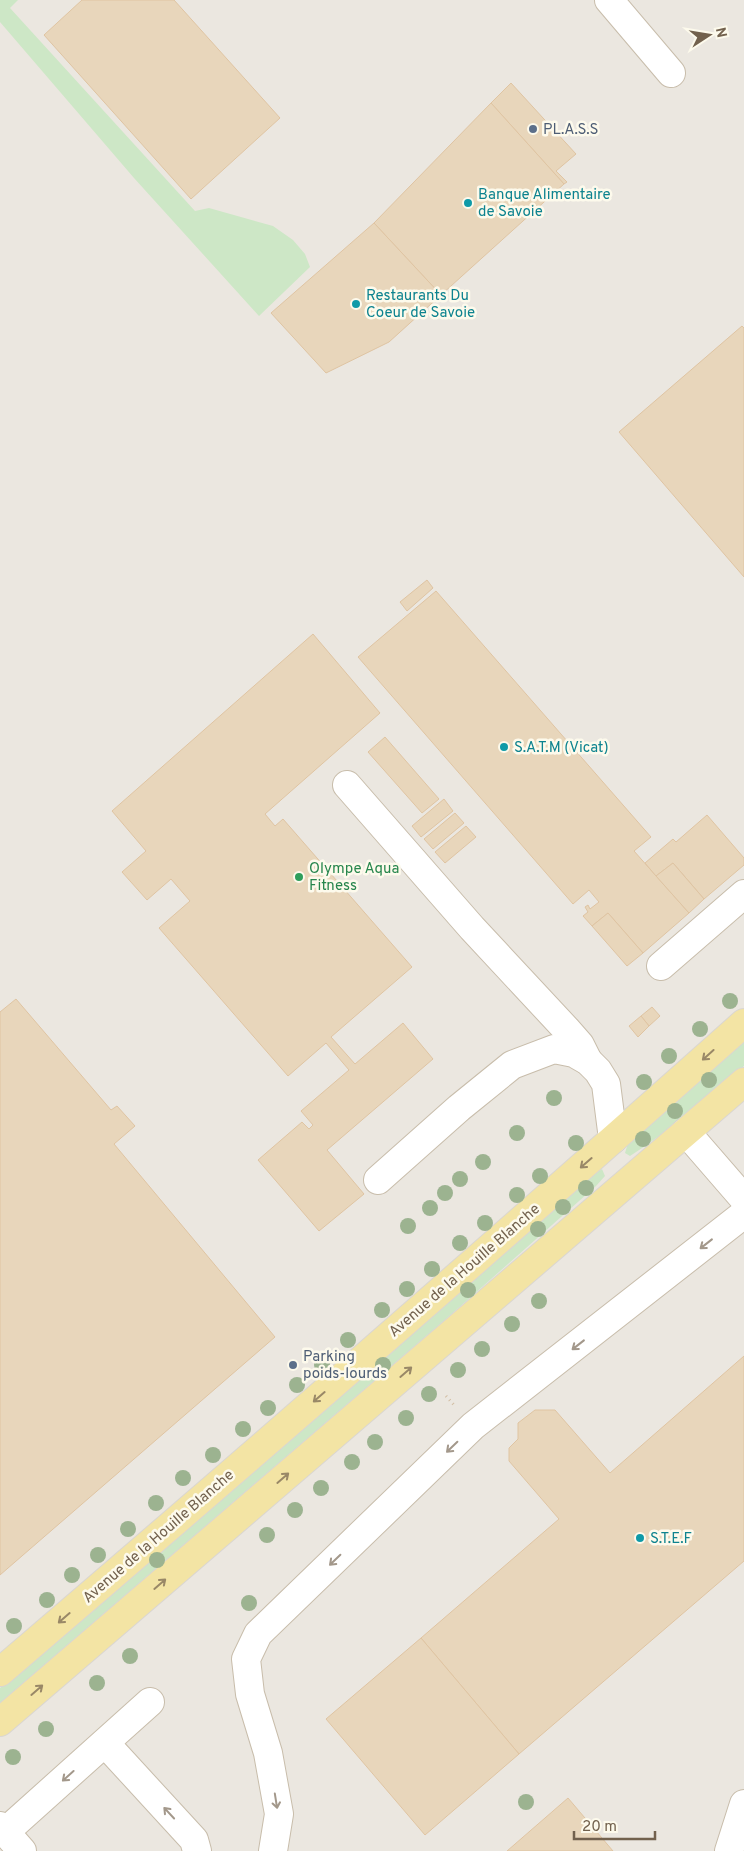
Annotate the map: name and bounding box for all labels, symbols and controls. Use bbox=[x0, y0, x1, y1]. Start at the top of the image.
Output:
north arrow bbox=[684, 10, 734, 60]
text: N bbox=[711, 26, 730, 39]
place label: PL.A.S.S bbox=[543, 121, 598, 140]
marker: PL.A.S.S bbox=[527, 123, 539, 135]
place label: Banque Alimentaire de Savoie bbox=[478, 186, 611, 222]
marker: Banque Alimentaire de Savoie bbox=[462, 197, 474, 209]
place label: Restaurants Du Coeur de Savoie bbox=[366, 287, 475, 323]
marker: Restaurants Du Coeur de Savoie bbox=[350, 298, 362, 310]
place label: S.A.T.M (Vicat) bbox=[514, 739, 609, 758]
marker: S.A.T.M (Vicat) bbox=[498, 741, 510, 753]
place label: Olympe Aqua Fitness bbox=[309, 860, 400, 896]
marker: Olympe Aqua Fitness bbox=[293, 871, 305, 883]
one-way arrow bbox=[701, 1049, 714, 1061]
one-way arrow bbox=[580, 1157, 593, 1169]
street label: Avenue de la Houille Blanche bbox=[385, 1200, 545, 1342]
one-way arrow bbox=[699, 1239, 712, 1250]
one-way arrow bbox=[571, 1339, 584, 1350]
place label: Parking poids-lourds bbox=[303, 1348, 387, 1384]
marker: Parking poids-lourds bbox=[287, 1359, 299, 1371]
one-way arrow bbox=[399, 1367, 412, 1378]
one-way arrow bbox=[312, 1391, 325, 1402]
one-way arrow bbox=[445, 1441, 458, 1453]
street label: Avenue de la Houille Blanche bbox=[79, 1466, 239, 1608]
one-way arrow bbox=[276, 1472, 289, 1483]
place label: S.T.E.F bbox=[650, 1530, 692, 1549]
marker: S.T.E.F bbox=[634, 1532, 646, 1544]
one-way arrow bbox=[328, 1554, 341, 1566]
one-way arrow bbox=[153, 1578, 166, 1590]
one-way arrow bbox=[58, 1612, 71, 1623]
one-way arrow bbox=[30, 1685, 43, 1696]
one-way arrow bbox=[62, 1770, 75, 1781]
one-way arrow bbox=[272, 1793, 282, 1809]
one-way arrow bbox=[163, 1806, 175, 1819]
scale bar bbox=[574, 1808, 655, 1840]
text: 20 m bbox=[582, 1818, 617, 1837]

